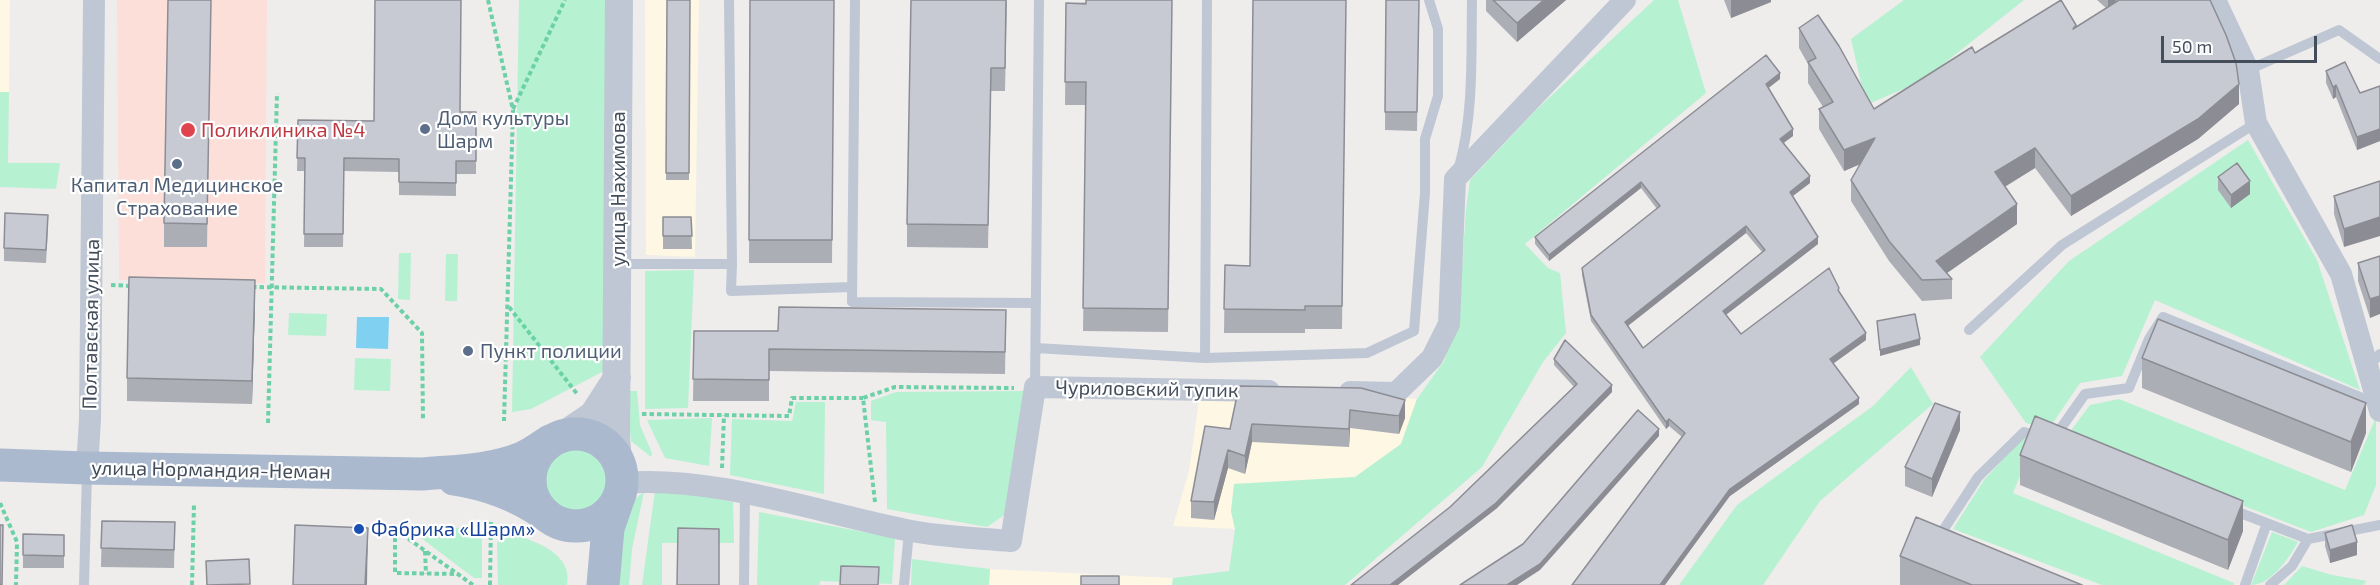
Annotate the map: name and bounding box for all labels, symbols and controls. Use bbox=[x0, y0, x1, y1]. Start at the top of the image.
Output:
scale bar bbox=[2164, 24, 2320, 62]
text: 50 m bbox=[2172, 35, 2212, 57]
place label: Дом культуры Шарм bbox=[437, 106, 569, 153]
street label: улица Нахимова bbox=[606, 111, 630, 267]
place label: Поликлиника №4 bbox=[201, 118, 366, 142]
marker: Поликлиника №4 bbox=[179, 121, 197, 139]
marker: Дом культуры Шарм bbox=[418, 122, 432, 136]
marker: Капитал Медицинское Страхование bbox=[170, 157, 184, 171]
place label: Капитал Медицинское Страхование bbox=[71, 173, 283, 220]
street label: Полтавская улица bbox=[78, 239, 104, 409]
place label: Пункт полиции bbox=[480, 339, 622, 363]
marker: Пункт полиции bbox=[461, 344, 475, 358]
street label: Чуриловский тупик bbox=[1055, 375, 1239, 403]
street label: улица Нормандия-Неман bbox=[91, 456, 331, 484]
place label: Фабрика «Шарм» bbox=[371, 517, 535, 541]
marker: Фабрика «Шарм» bbox=[352, 522, 366, 536]

